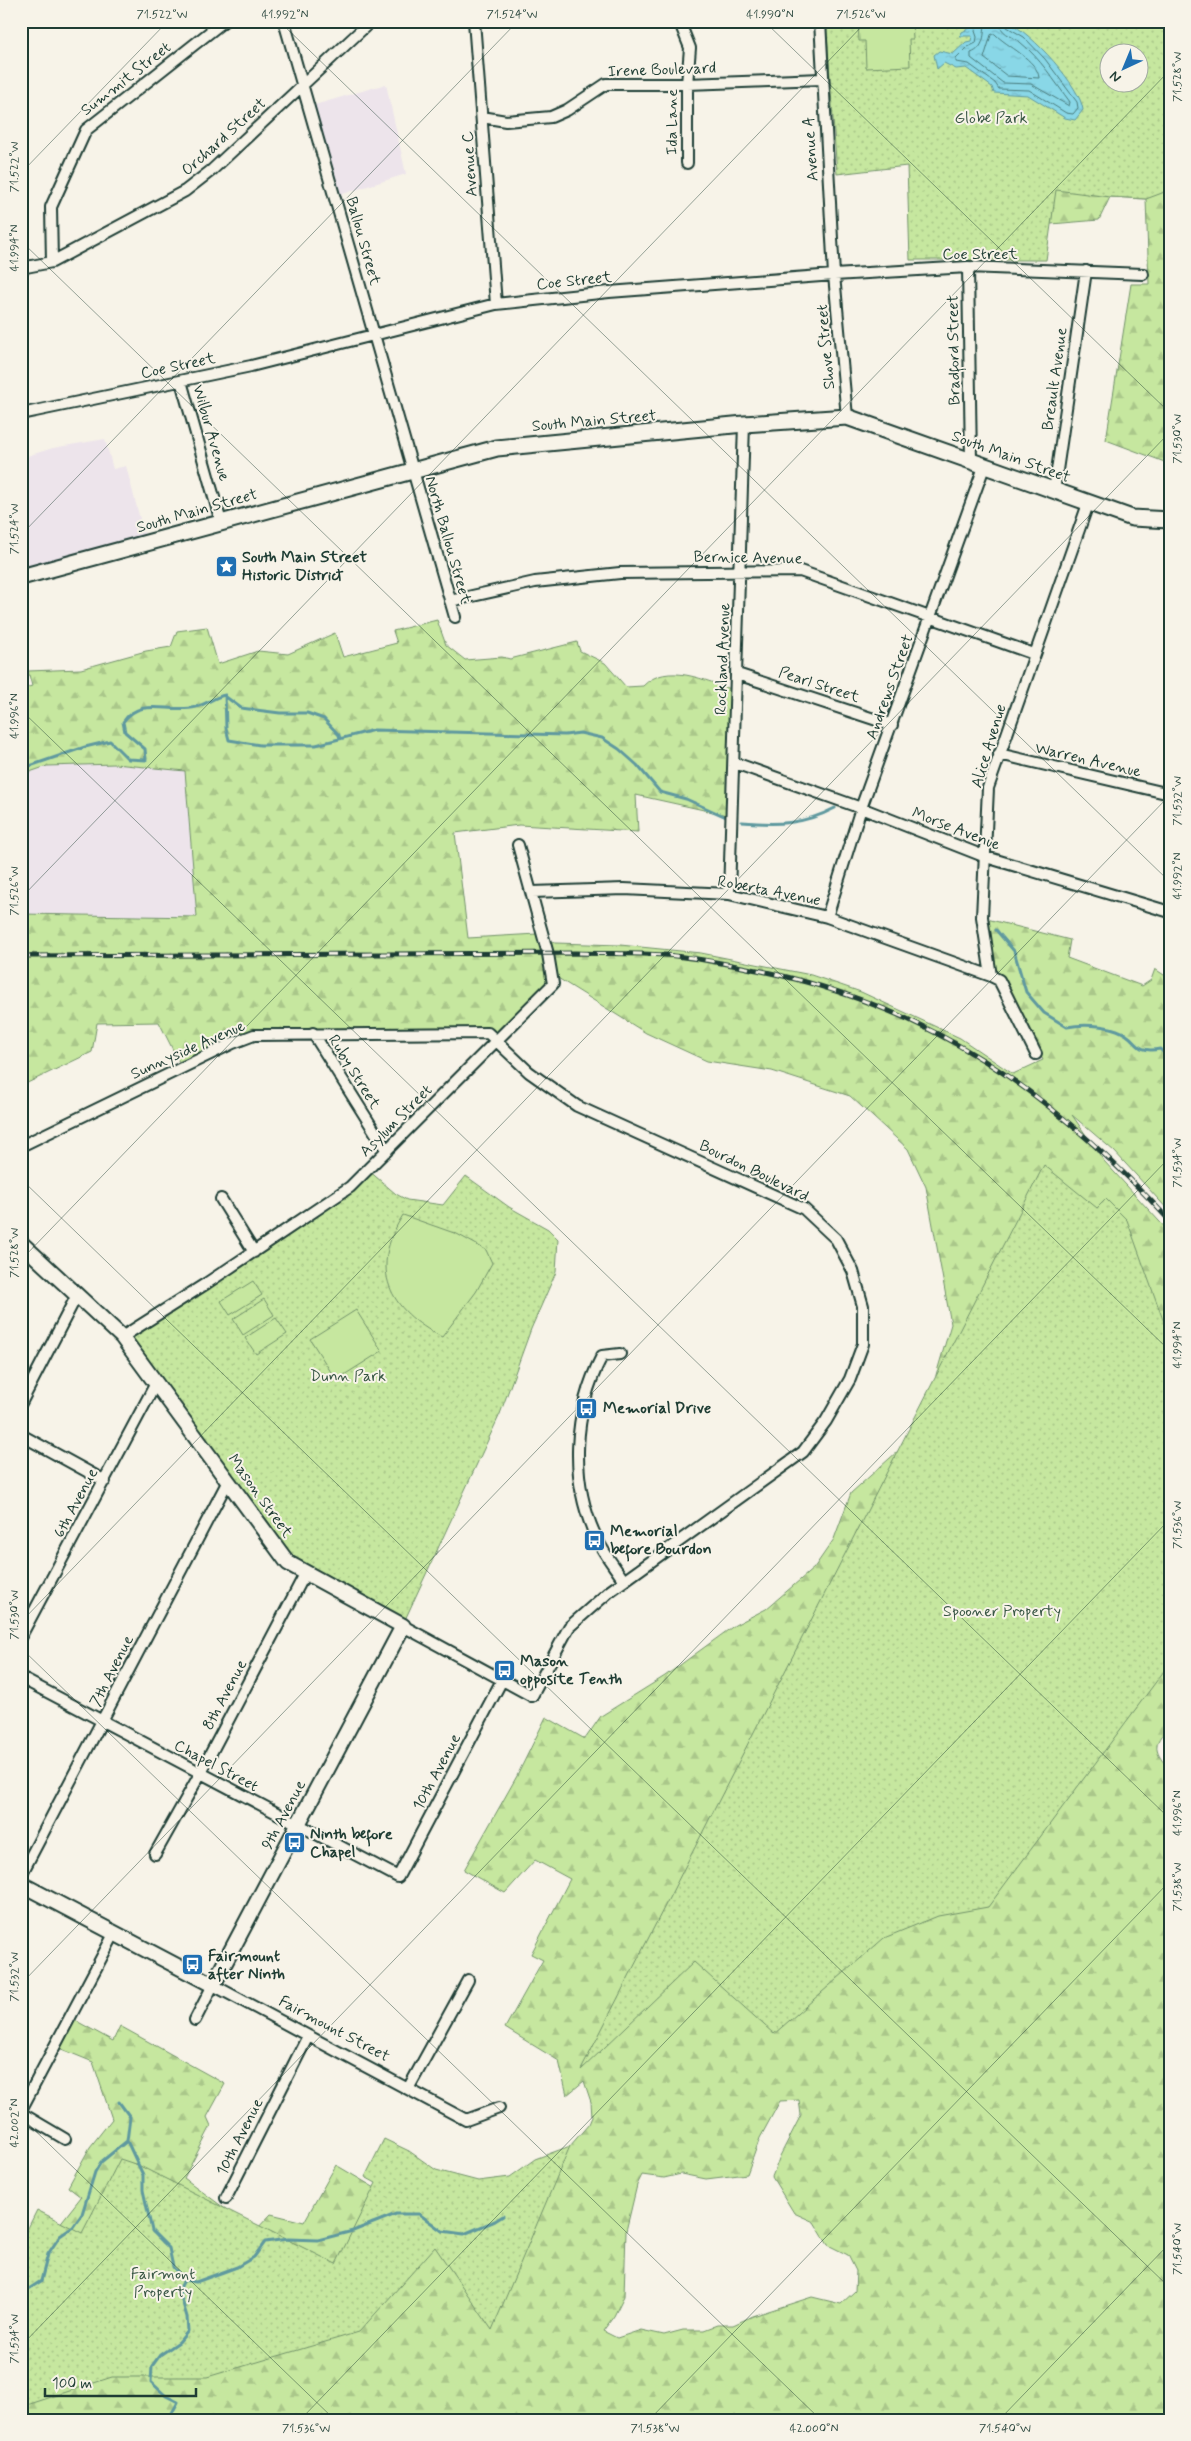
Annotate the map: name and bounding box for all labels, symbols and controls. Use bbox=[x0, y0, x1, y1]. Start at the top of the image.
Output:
text: 71.522°W bbox=[137, 7, 188, 23]
text: 41.992°N bbox=[261, 7, 309, 23]
text: 71.524°W bbox=[487, 7, 538, 23]
text: 41.990°N bbox=[746, 7, 794, 23]
text: 71.526°W bbox=[836, 7, 886, 23]
street label: Summit Street bbox=[77, 37, 175, 121]
north arrow bbox=[1098, 42, 1148, 92]
text: 71.528°W bbox=[1170, 52, 1186, 102]
street label: Irene Boulevard bbox=[608, 58, 716, 82]
text: N bbox=[1106, 67, 1125, 86]
street label: Ida Lane bbox=[662, 89, 683, 155]
street label: Orchard Street bbox=[177, 93, 271, 181]
park label: Globe Park bbox=[955, 108, 1028, 129]
street label: Avenue A bbox=[798, 116, 824, 182]
street label: Avenue C bbox=[457, 130, 483, 198]
text: 71.522°W bbox=[7, 141, 23, 192]
street label: Ballou Street bbox=[340, 194, 386, 288]
text: 41.994°N bbox=[7, 224, 23, 272]
street label: Coe Street bbox=[942, 244, 1018, 265]
street label: Coe Street bbox=[535, 267, 613, 295]
street label: Bradford Street bbox=[943, 294, 967, 405]
street label: Shove Street bbox=[812, 304, 840, 390]
street label: Breault Avenue bbox=[1037, 326, 1073, 432]
street label: Coe Street bbox=[139, 348, 218, 384]
street label: Wilbur Avenue bbox=[187, 382, 235, 484]
street label: South Main Street bbox=[531, 405, 658, 437]
text: 71.530°W bbox=[1170, 414, 1186, 464]
street label: South Main Street bbox=[949, 426, 1074, 488]
street label: North Ballou Street bbox=[420, 473, 476, 607]
street label: South Main Street bbox=[134, 484, 260, 538]
text: 71.524°W bbox=[7, 503, 23, 554]
place label: South Main Street Historic District bbox=[242, 547, 367, 586]
street label: Bernice Avenue bbox=[693, 547, 803, 569]
place icon: South Main Street Historic District bbox=[214, 554, 238, 578]
street label: Rockland Avenue bbox=[711, 602, 735, 715]
street label: Andrews Street bbox=[861, 631, 919, 742]
street label: Pearl Street bbox=[776, 662, 863, 708]
text: 41.996°N bbox=[7, 693, 23, 739]
street label: Alice Avenue bbox=[966, 701, 1012, 791]
street label: Warren Avenue bbox=[1033, 738, 1144, 783]
text: 71.532°W bbox=[1170, 776, 1186, 826]
street label: Morse Avenue bbox=[909, 803, 1004, 856]
text: 41.992°N bbox=[1170, 852, 1186, 900]
text: 71.526°W bbox=[7, 866, 23, 916]
street label: Roberta Avenue bbox=[716, 871, 822, 911]
street label: Sunnyside Avenue bbox=[127, 1015, 249, 1085]
street label: Ruby Street bbox=[323, 1031, 385, 1114]
street label: Asylum Street bbox=[355, 1080, 437, 1162]
street label: Bourdon Boulevard bbox=[696, 1135, 812, 1207]
text: 71.534°W bbox=[1170, 1138, 1186, 1188]
text: 71.528°W bbox=[7, 1228, 23, 1278]
text: 41.994°N bbox=[1170, 1321, 1186, 1369]
park label: Dunn Park bbox=[310, 1366, 386, 1387]
bus stop icon: Memorial Drive bbox=[575, 1396, 599, 1420]
place label: Memorial Drive bbox=[603, 1398, 711, 1419]
street label: Mason Street bbox=[223, 1450, 298, 1543]
street label: 6th Avenue bbox=[49, 1464, 103, 1542]
text: 71.536°W bbox=[1170, 1501, 1186, 1549]
place label: Memorial before Bourdon bbox=[610, 1521, 712, 1562]
bus stop icon: Memorial before Bourdon bbox=[582, 1528, 606, 1552]
text: 71.530°W bbox=[7, 1590, 23, 1640]
park label: Spooner Property bbox=[943, 1601, 1061, 1622]
street label: 7th Avenue bbox=[85, 1632, 139, 1710]
place label: Mason opposite Tenth bbox=[520, 1651, 622, 1690]
street label: 8th Avenue bbox=[198, 1656, 252, 1734]
bus stop icon: Mason opposite Tenth bbox=[492, 1658, 516, 1682]
street label: 10th Avenue bbox=[408, 1730, 466, 1814]
street label: Chapel Street bbox=[170, 1735, 262, 1797]
street label: 9th Avenue bbox=[257, 1776, 311, 1853]
text: 41.996°N bbox=[1170, 1790, 1186, 1836]
place label: Ninth before Chapel bbox=[310, 1824, 393, 1863]
bus stop icon: Ninth before Chapel bbox=[282, 1831, 306, 1855]
text: 71.538°W bbox=[1170, 1862, 1186, 1911]
place label: Fairmount after Ninth bbox=[208, 1946, 285, 1985]
text: 71.532°W bbox=[7, 1952, 23, 2002]
bus stop icon: Fairmount after Ninth bbox=[180, 1953, 204, 1977]
street label: Fairmount Street bbox=[275, 1991, 394, 2067]
street label: 10th Avenue bbox=[212, 2095, 269, 2179]
text: 42.002°N bbox=[7, 2099, 23, 2147]
text: 71.540°W bbox=[1170, 2223, 1186, 2275]
park label: Fairmont Property bbox=[131, 2264, 195, 2303]
text: 71.534°W bbox=[7, 2314, 23, 2364]
scale bar bbox=[45, 2366, 196, 2398]
text: 100 m bbox=[52, 2374, 92, 2394]
text: 71.536°W bbox=[282, 2421, 330, 2437]
text: 71.538°W bbox=[631, 2421, 680, 2437]
text: 42.000°N bbox=[790, 2421, 838, 2437]
text: 71.540°W bbox=[979, 2421, 1031, 2437]

